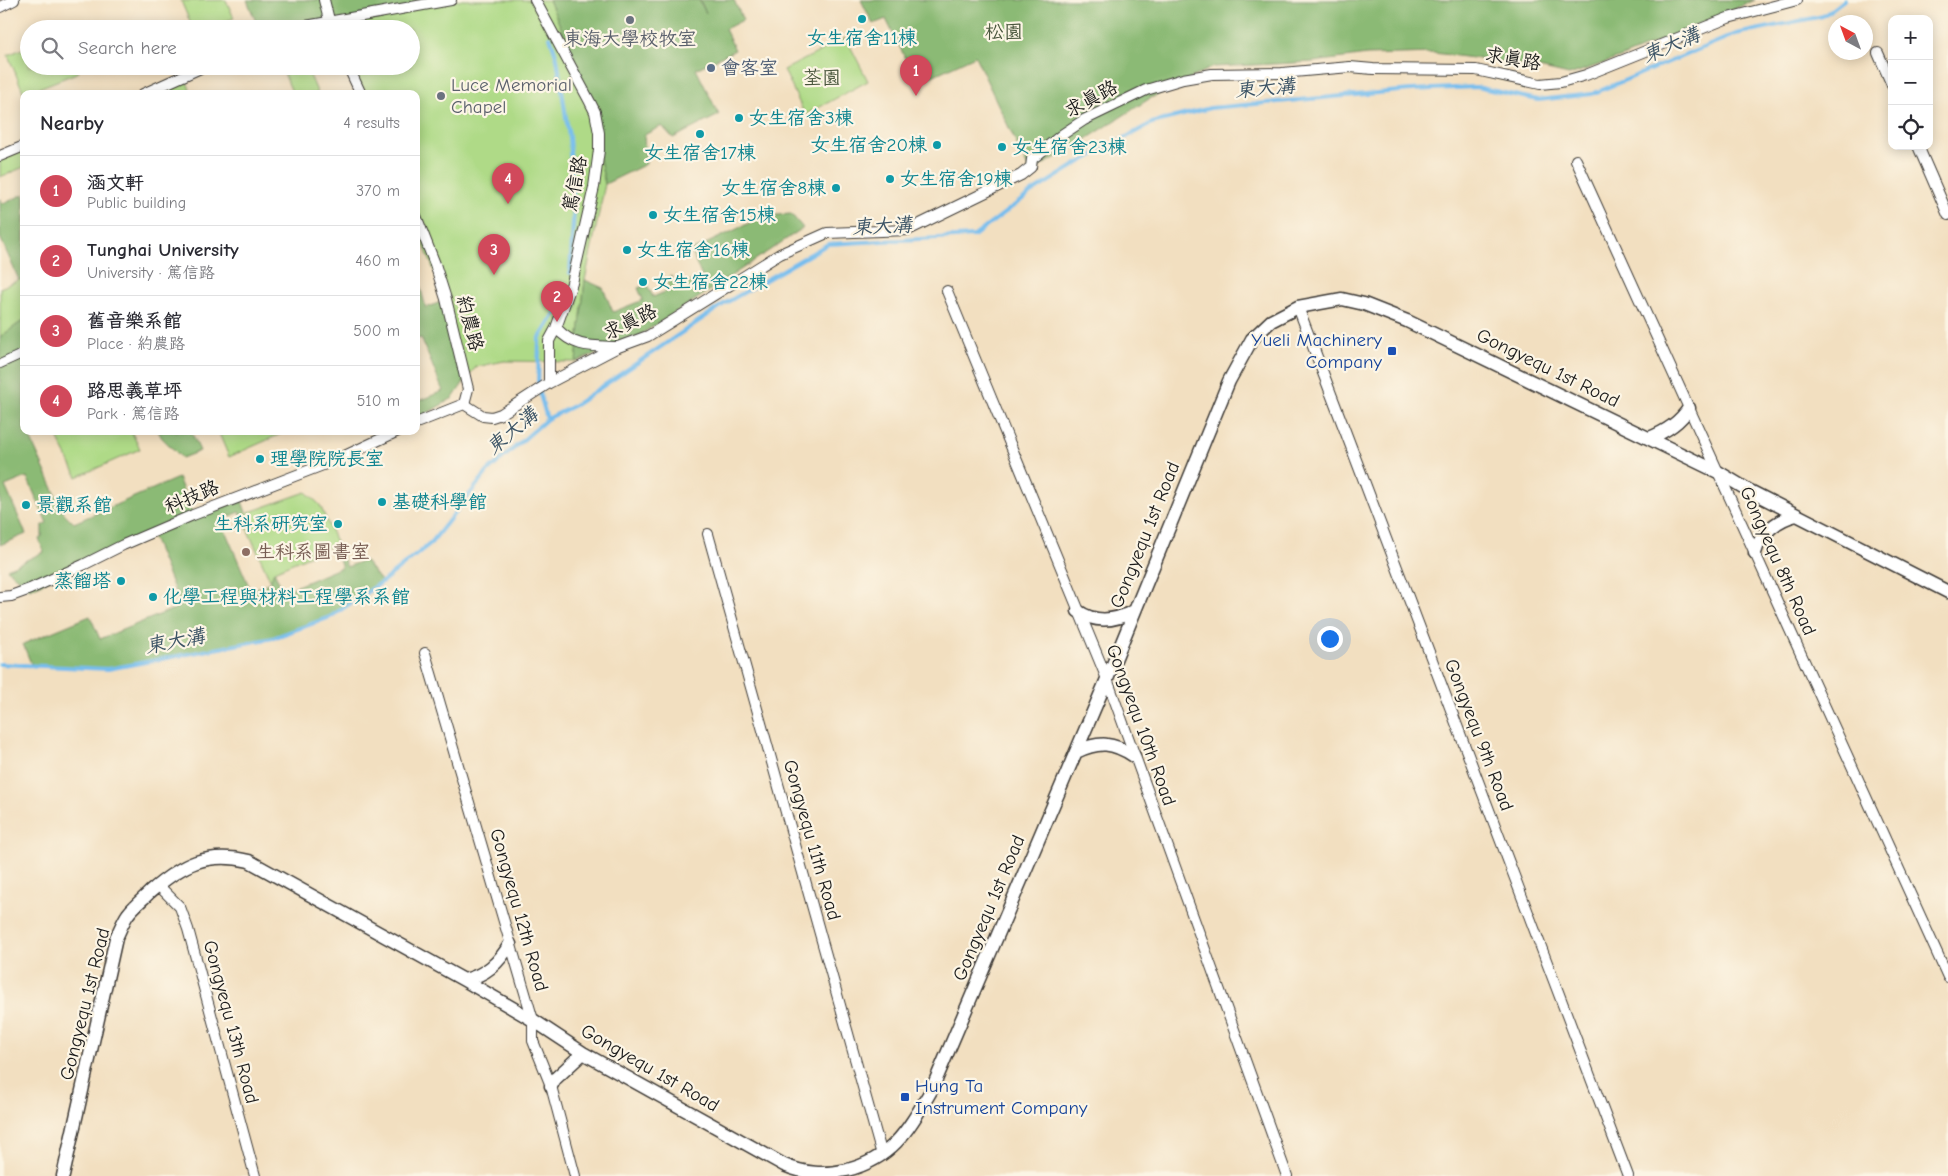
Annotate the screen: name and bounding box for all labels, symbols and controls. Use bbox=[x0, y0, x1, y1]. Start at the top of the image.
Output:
marker: 女生宿舍11棟 bbox=[856, 13, 868, 25]
marker: 東海大學校牧室 bbox=[624, 14, 636, 26]
north arrow bbox=[1828, 15, 1873, 60]
map controls bbox=[1888, 15, 1933, 150]
button: + bbox=[1888, 15, 1933, 60]
search box bbox=[20, 20, 420, 75]
park label: 松園 bbox=[985, 21, 1023, 43]
water label: 東大溝 bbox=[1639, 22, 1705, 67]
place label: 女生宿舍11棟 bbox=[807, 27, 917, 49]
place label: 東海大學校牧室 bbox=[563, 28, 697, 50]
icon: search bbox=[38, 34, 66, 62]
text: Search here bbox=[78, 37, 177, 59]
street label: 求真路 bbox=[1483, 43, 1543, 75]
pin: 1 bbox=[900, 55, 932, 96]
place label: 會客室 bbox=[721, 57, 778, 79]
button: − bbox=[1888, 60, 1933, 105]
marker: 會客室 bbox=[705, 62, 717, 74]
park label: 荃園 bbox=[803, 67, 841, 89]
place label: Luce Memorial Chapel bbox=[451, 74, 572, 118]
water label: 東大溝 bbox=[1234, 74, 1298, 102]
street label: 求真路 bbox=[1061, 76, 1121, 122]
marker: Luce Memorial Chapel bbox=[435, 90, 447, 102]
button: locate bbox=[1888, 105, 1933, 150]
place label: 女生宿舍3棟 bbox=[749, 107, 854, 129]
text: Nearby bbox=[40, 111, 104, 135]
marker: 女生宿舍3棟 bbox=[733, 112, 745, 124]
text: 4 results bbox=[343, 114, 400, 132]
marker: 女生宿舍17棟 bbox=[694, 128, 706, 140]
place label: 女生宿舍20棟 bbox=[810, 134, 927, 156]
place label: 女生宿舍23棟 bbox=[1012, 136, 1127, 158]
marker: 女生宿舍20棟 bbox=[931, 139, 943, 151]
marker: 女生宿舍23棟 bbox=[996, 141, 1008, 153]
place label: 女生宿舍17棟 bbox=[644, 142, 756, 164]
street label: 篤信路 bbox=[559, 154, 591, 214]
pin: 4 bbox=[492, 163, 524, 204]
place label: 女生宿舍19棟 bbox=[900, 168, 1013, 190]
text: 涵文軒 bbox=[87, 172, 144, 194]
marker: 女生宿舍19棟 bbox=[884, 173, 896, 185]
place label: 女生宿舍8棟 bbox=[721, 177, 826, 199]
text: 1 bbox=[53, 182, 59, 200]
text: 370 m bbox=[356, 182, 400, 200]
marker: 女生宿舍8棟 bbox=[830, 182, 842, 194]
text: Public building bbox=[87, 194, 186, 212]
place label: 女生宿舍15棟 bbox=[663, 204, 776, 226]
marker: 女生宿舍15棟 bbox=[647, 209, 659, 221]
water label: 東大溝 bbox=[851, 213, 915, 239]
pin: 3 bbox=[478, 234, 510, 275]
text: Tunghai University bbox=[87, 239, 239, 261]
place label: 女生宿舍16棟 bbox=[637, 239, 750, 261]
marker: 女生宿舍16棟 bbox=[621, 244, 633, 256]
text: 2 bbox=[52, 252, 60, 270]
text: 460 m bbox=[355, 252, 400, 270]
text: University · 篤信路 bbox=[87, 264, 215, 282]
place label: 女生宿舍22棟 bbox=[653, 271, 768, 293]
marker: 女生宿舍22棟 bbox=[637, 276, 649, 288]
pin: 2 bbox=[541, 281, 573, 322]
street label: 約農路 bbox=[452, 293, 488, 353]
street label: 求真路 bbox=[600, 300, 660, 344]
text: 舊音樂系館 bbox=[87, 310, 182, 332]
text: 3 bbox=[52, 322, 60, 340]
text: 500 m bbox=[353, 322, 400, 340]
street label: Gongyequ 1st Road bbox=[1473, 324, 1623, 412]
place label: Yueli Machinery Company bbox=[1251, 329, 1383, 373]
text: Place · 約農路 bbox=[87, 335, 185, 353]
marker: Yueli Machinery Company bbox=[1386, 345, 1398, 357]
text: 路思義草坪 bbox=[87, 380, 182, 402]
text: 4 bbox=[52, 392, 60, 410]
text: 510 m bbox=[357, 392, 400, 410]
water label: 東大溝 bbox=[482, 402, 544, 459]
text: Park · 篤信路 bbox=[87, 405, 179, 423]
place label: 理學院院長室 bbox=[270, 448, 384, 470]
marker: 理學院院長室 bbox=[254, 453, 266, 465]
street label: Gongyequ 1st Road bbox=[1106, 459, 1184, 611]
street label: 科技路 bbox=[161, 476, 223, 518]
street label: Gongyequ 8th Road bbox=[1735, 483, 1821, 639]
place label: 基礎科學館 bbox=[392, 491, 487, 513]
place label: 景觀系館 bbox=[36, 494, 112, 516]
marker: 基礎科學館 bbox=[376, 496, 388, 508]
marker: 景觀系館 bbox=[20, 499, 32, 511]
place label: 生科系研究室 bbox=[214, 513, 328, 535]
marker: 生科系研究室 bbox=[332, 518, 344, 530]
place label: 生科系圖書室 bbox=[256, 541, 370, 563]
marker: 生科系圖書室 bbox=[240, 546, 252, 558]
place label: 蒸餾塔 bbox=[54, 570, 111, 592]
marker: 蒸餾塔 bbox=[115, 575, 127, 587]
place label: 化學工程與材料工程學系系館 bbox=[163, 586, 410, 608]
marker: 化學工程與材料工程學系系館 bbox=[147, 591, 159, 603]
water label: 東大溝 bbox=[143, 624, 209, 658]
your location bbox=[1317, 626, 1343, 652]
street label: Gongyequ 10th Road bbox=[1102, 641, 1180, 809]
street label: Gongyequ 9th Road bbox=[1440, 656, 1518, 814]
street label: Gongyequ 11th Road bbox=[779, 757, 845, 923]
street label: Gongyequ 12th Road bbox=[485, 826, 553, 994]
street label: Gongyequ 1st Road bbox=[948, 832, 1030, 984]
street label: Gongyequ 1st Road bbox=[55, 926, 115, 1082]
street label: Gongyequ 13th Road bbox=[199, 938, 263, 1106]
street label: Gongyequ 1st Road bbox=[577, 1019, 723, 1117]
place label: Hung Ta Instrument Company bbox=[915, 1075, 1088, 1119]
marker: Hung Ta Instrument Company bbox=[899, 1091, 911, 1103]

